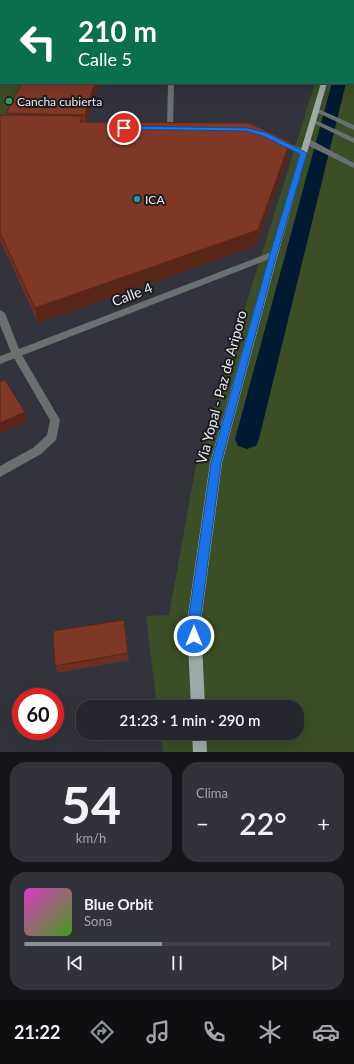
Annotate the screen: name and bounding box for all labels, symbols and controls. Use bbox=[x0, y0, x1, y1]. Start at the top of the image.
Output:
text: 210 m bbox=[78, 14, 157, 48]
icon: left bbox=[12, 16, 64, 68]
text: Calle 5 bbox=[78, 48, 132, 70]
place label: Cancha cubierta bbox=[17, 94, 102, 109]
marker: Cancha cubierta bbox=[4, 96, 14, 106]
pin bbox=[107, 111, 141, 145]
icon: arrive bbox=[113, 117, 135, 139]
place label: ICA bbox=[145, 192, 165, 207]
marker: ICA bbox=[132, 194, 142, 204]
street label: Calle 4 bbox=[109, 279, 155, 309]
street label: Via Yopal - Paz de Ariporo bbox=[192, 308, 250, 466]
position arrow bbox=[173, 615, 215, 657]
speed limit sign: 60 bbox=[12, 688, 64, 740]
text: 21:23 · 1 min · 290 m bbox=[120, 711, 260, 729]
text: 54 bbox=[61, 773, 121, 835]
text: Clima bbox=[196, 785, 228, 801]
text: 22° bbox=[239, 805, 287, 841]
text: − bbox=[196, 810, 209, 837]
text: + bbox=[317, 810, 330, 837]
text: km/h bbox=[76, 830, 106, 846]
text: Blue Orbit bbox=[84, 895, 153, 913]
text: Sona bbox=[84, 913, 112, 929]
icon: previous bbox=[64, 952, 86, 974]
icon: pause bbox=[166, 952, 188, 974]
icon: next bbox=[268, 952, 290, 974]
icon: directions bbox=[88, 1018, 116, 1046]
icon: music bbox=[144, 1018, 172, 1046]
icon: phone bbox=[200, 1018, 228, 1046]
icon: climate bbox=[256, 1018, 284, 1046]
icon: car bbox=[312, 1018, 340, 1046]
text: 21:22 bbox=[14, 1021, 60, 1043]

